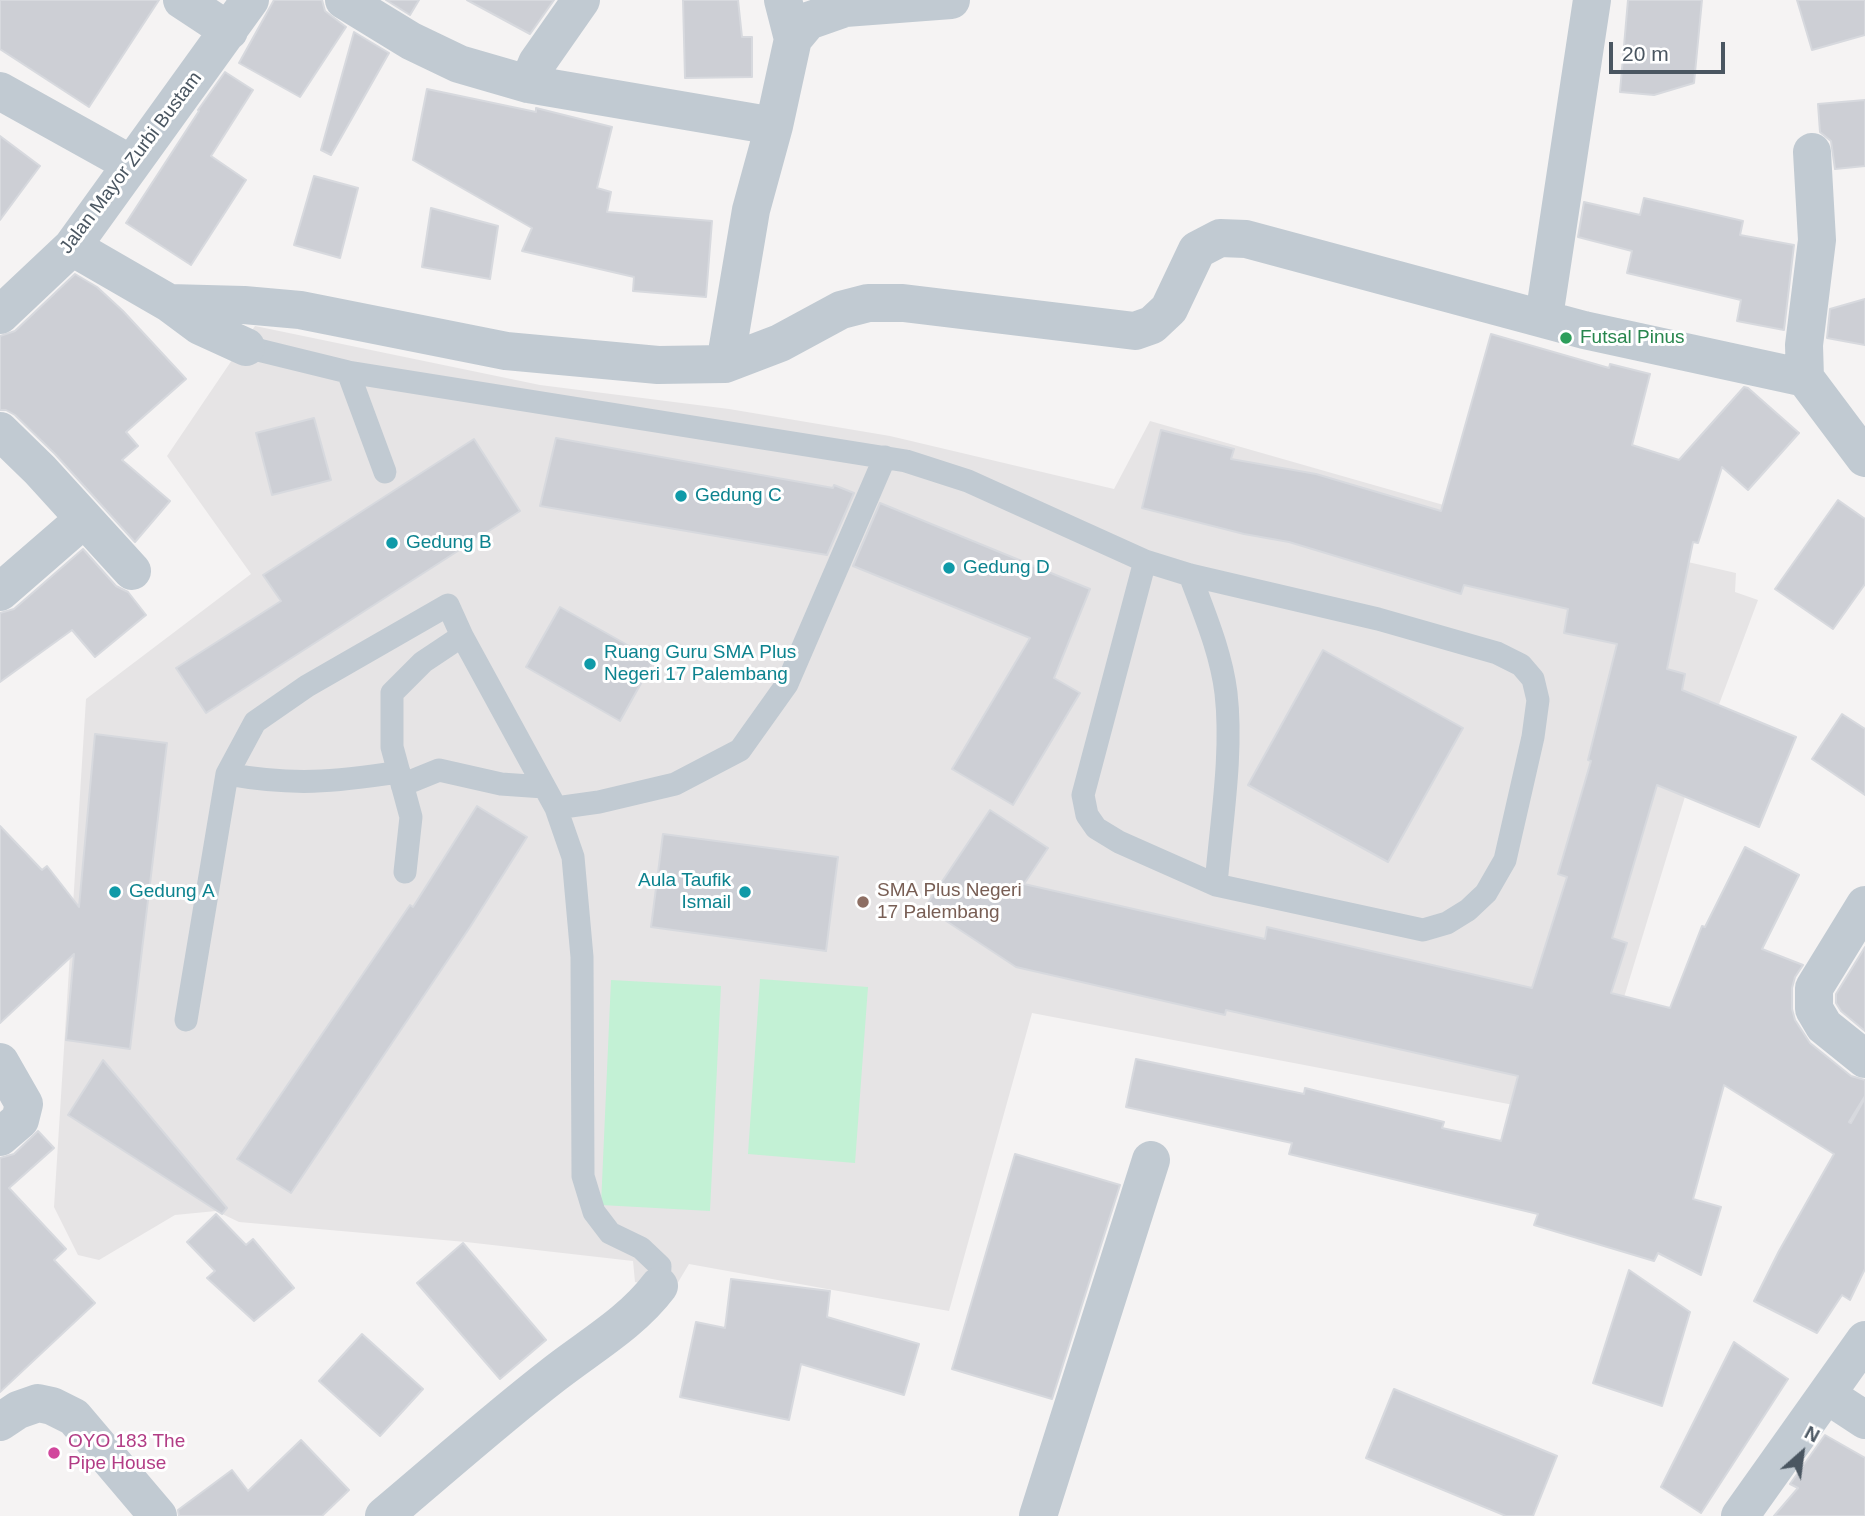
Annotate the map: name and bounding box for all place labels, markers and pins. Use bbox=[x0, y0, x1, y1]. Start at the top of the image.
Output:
place label: Futsal Pinus bbox=[1580, 327, 1685, 349]
marker: Futsal Pinus bbox=[1558, 330, 1574, 346]
place label: Gedung C bbox=[695, 485, 782, 507]
marker: Gedung C bbox=[673, 488, 689, 504]
place label: Gedung B bbox=[406, 532, 492, 554]
marker: Gedung B bbox=[384, 535, 400, 551]
place label: Gedung D bbox=[963, 557, 1050, 579]
marker: Gedung D bbox=[941, 560, 957, 576]
place label: Ruang Guru SMA Plus Negeri 17 Palembang bbox=[604, 642, 796, 686]
marker: Ruang Guru SMA Plus Negeri 17 Palembang bbox=[582, 656, 598, 672]
place label: Aula Taufik Ismail bbox=[638, 870, 731, 914]
place label: SMA Plus Negeri 17 Palembang bbox=[877, 880, 1022, 924]
place label: Gedung A bbox=[129, 881, 215, 903]
marker: Gedung A bbox=[107, 884, 123, 900]
marker: Aula Taufik Ismail bbox=[737, 884, 753, 900]
marker: SMA Plus Negeri 17 Palembang bbox=[855, 894, 871, 910]
place label: OYO 183 The Pipe House bbox=[68, 1431, 185, 1475]
marker: OYO 183 The Pipe House bbox=[46, 1445, 62, 1461]

